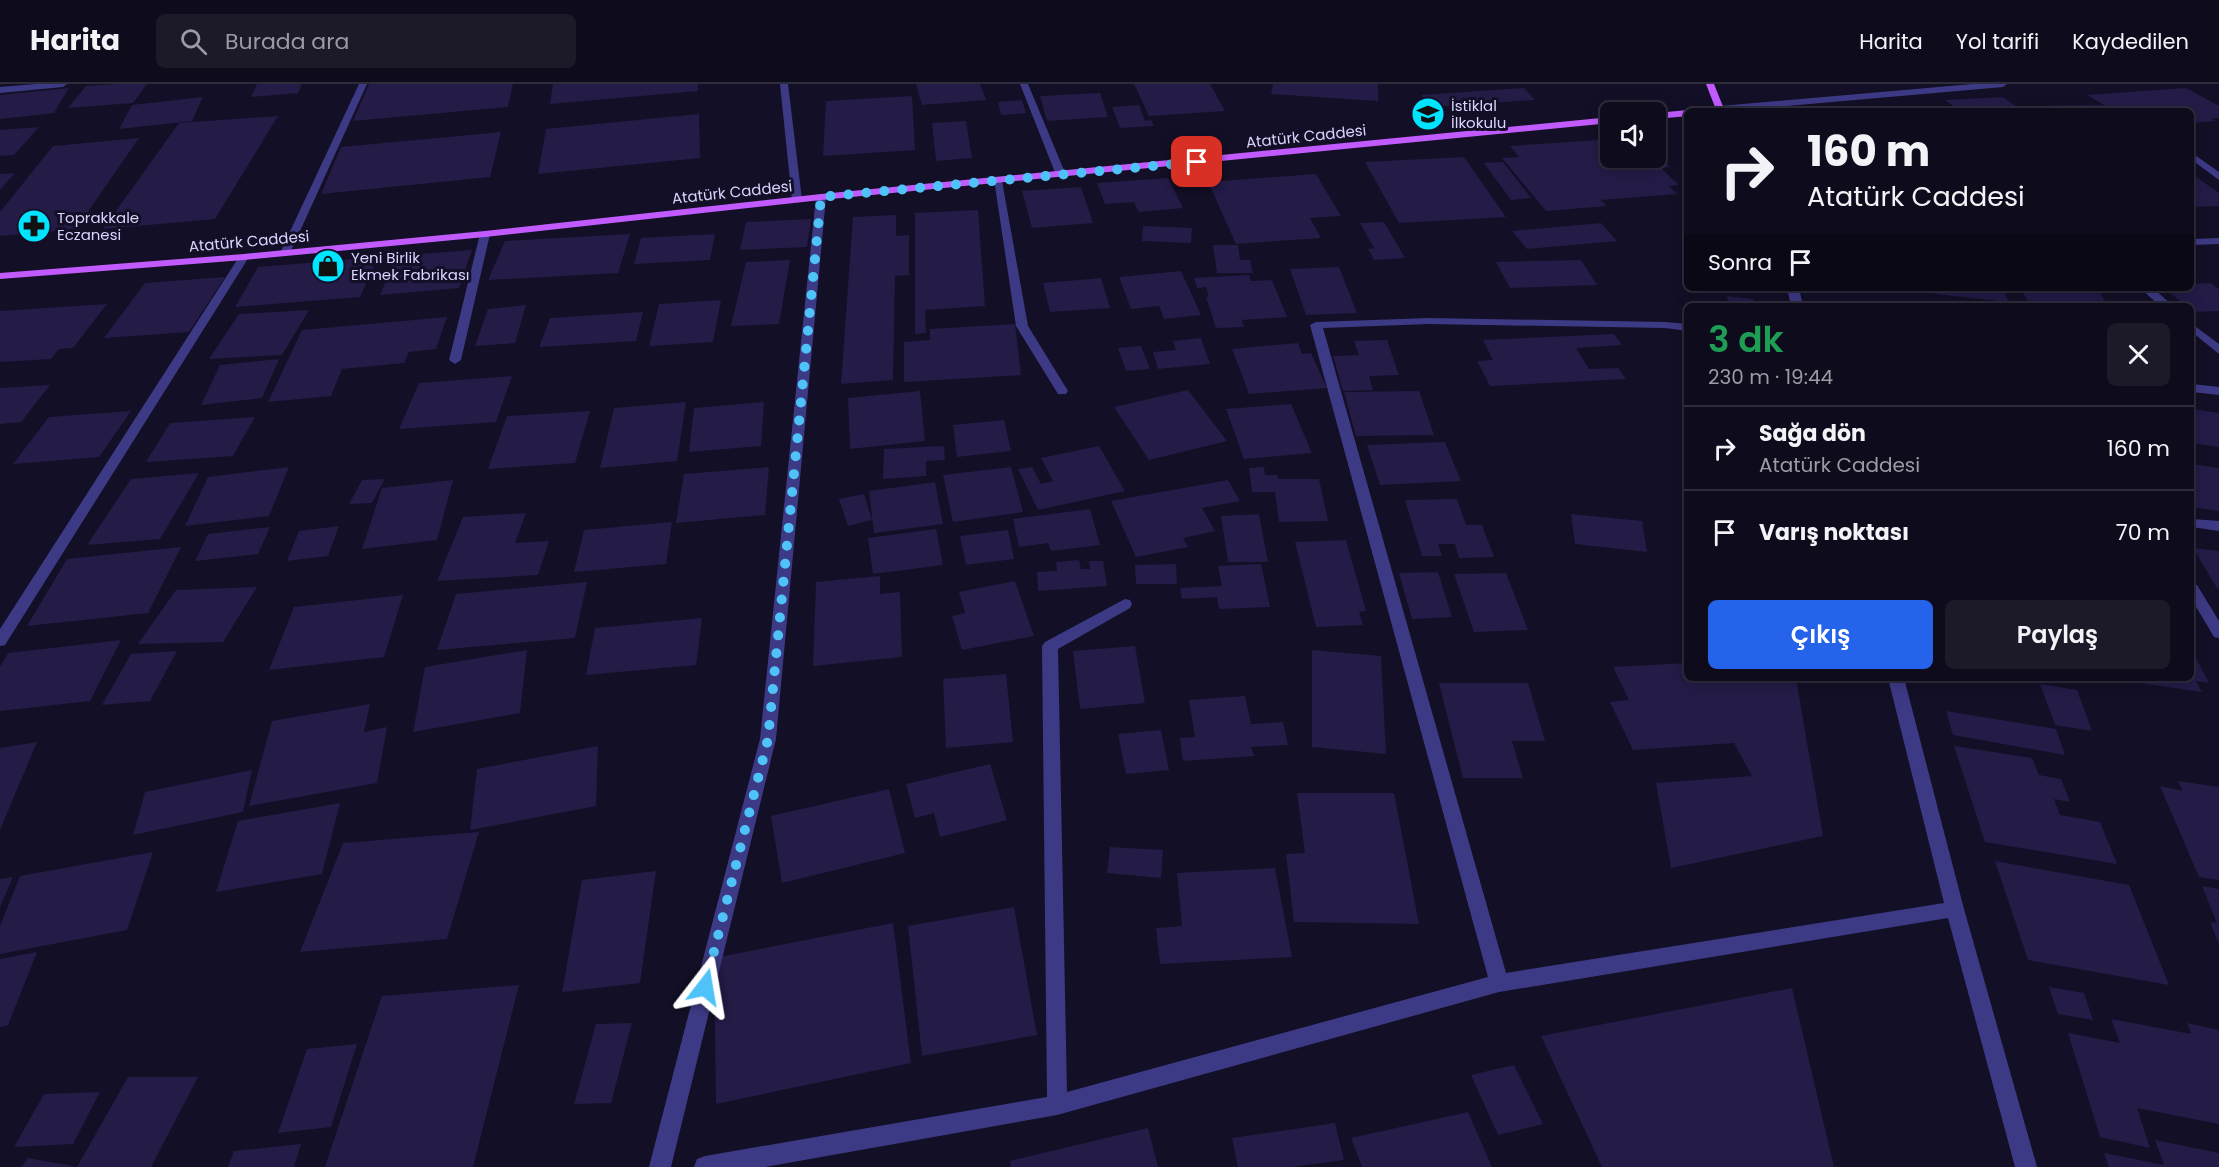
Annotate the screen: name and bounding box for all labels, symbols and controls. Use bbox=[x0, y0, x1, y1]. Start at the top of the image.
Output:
search box bbox=[156, 14, 576, 68]
text: Harita bbox=[30, 21, 120, 60]
icon: search bbox=[177, 25, 210, 58]
text: Burada ara bbox=[225, 26, 349, 57]
text: Harita bbox=[1859, 27, 1923, 56]
text: Yol tarifi bbox=[1956, 27, 2039, 56]
text: Kaydedilen bbox=[2072, 27, 2189, 56]
place label: İstiklal İlkokulu bbox=[1451, 95, 1506, 133]
school or university icon: İstiklal İlkokulu bbox=[1410, 96, 1446, 132]
map controls bbox=[1600, 102, 1666, 168]
button: sound bbox=[1600, 102, 1666, 168]
street label: Atatürk Caddesi bbox=[1245, 119, 1367, 153]
text: 160 m bbox=[1807, 122, 1930, 181]
icon: right bbox=[1708, 132, 1786, 210]
pin bbox=[1171, 136, 1222, 187]
icon: arrive bbox=[1180, 145, 1213, 178]
street label: Atatürk Caddesi bbox=[671, 175, 793, 209]
text: Atatürk Caddesi bbox=[1807, 178, 2025, 215]
place label: Toprakkale Eczanesi bbox=[57, 207, 139, 245]
pharmacy icon: Toprakkale Eczanesi bbox=[16, 208, 52, 244]
street label: Atatürk Caddesi bbox=[188, 225, 310, 257]
icon: arrive bbox=[1784, 246, 1817, 279]
place label: Yeni Birlik Ekmek Fabrikası bbox=[351, 247, 469, 285]
text: Sonra bbox=[1708, 247, 1772, 278]
shop icon: Yeni Birlik Ekmek Fabrikası bbox=[310, 248, 346, 284]
text: 3 dk bbox=[1708, 314, 1784, 365]
button: close bbox=[2107, 323, 2170, 386]
text: 230 m · 19:44 bbox=[1708, 363, 1833, 391]
text: Sağa dön bbox=[1759, 418, 1866, 449]
icon: right bbox=[1708, 432, 1741, 465]
text: 160 m bbox=[2107, 433, 2170, 464]
text: Atatürk Caddesi bbox=[1759, 451, 1920, 479]
icon: arrive bbox=[1708, 516, 1741, 549]
text: Varış noktası bbox=[1759, 517, 1909, 548]
text: 70 m bbox=[2116, 517, 2170, 548]
button: Çıkış bbox=[1708, 600, 1933, 669]
button: Paylaş bbox=[1945, 600, 2170, 669]
position arrow bbox=[673, 955, 737, 1019]

